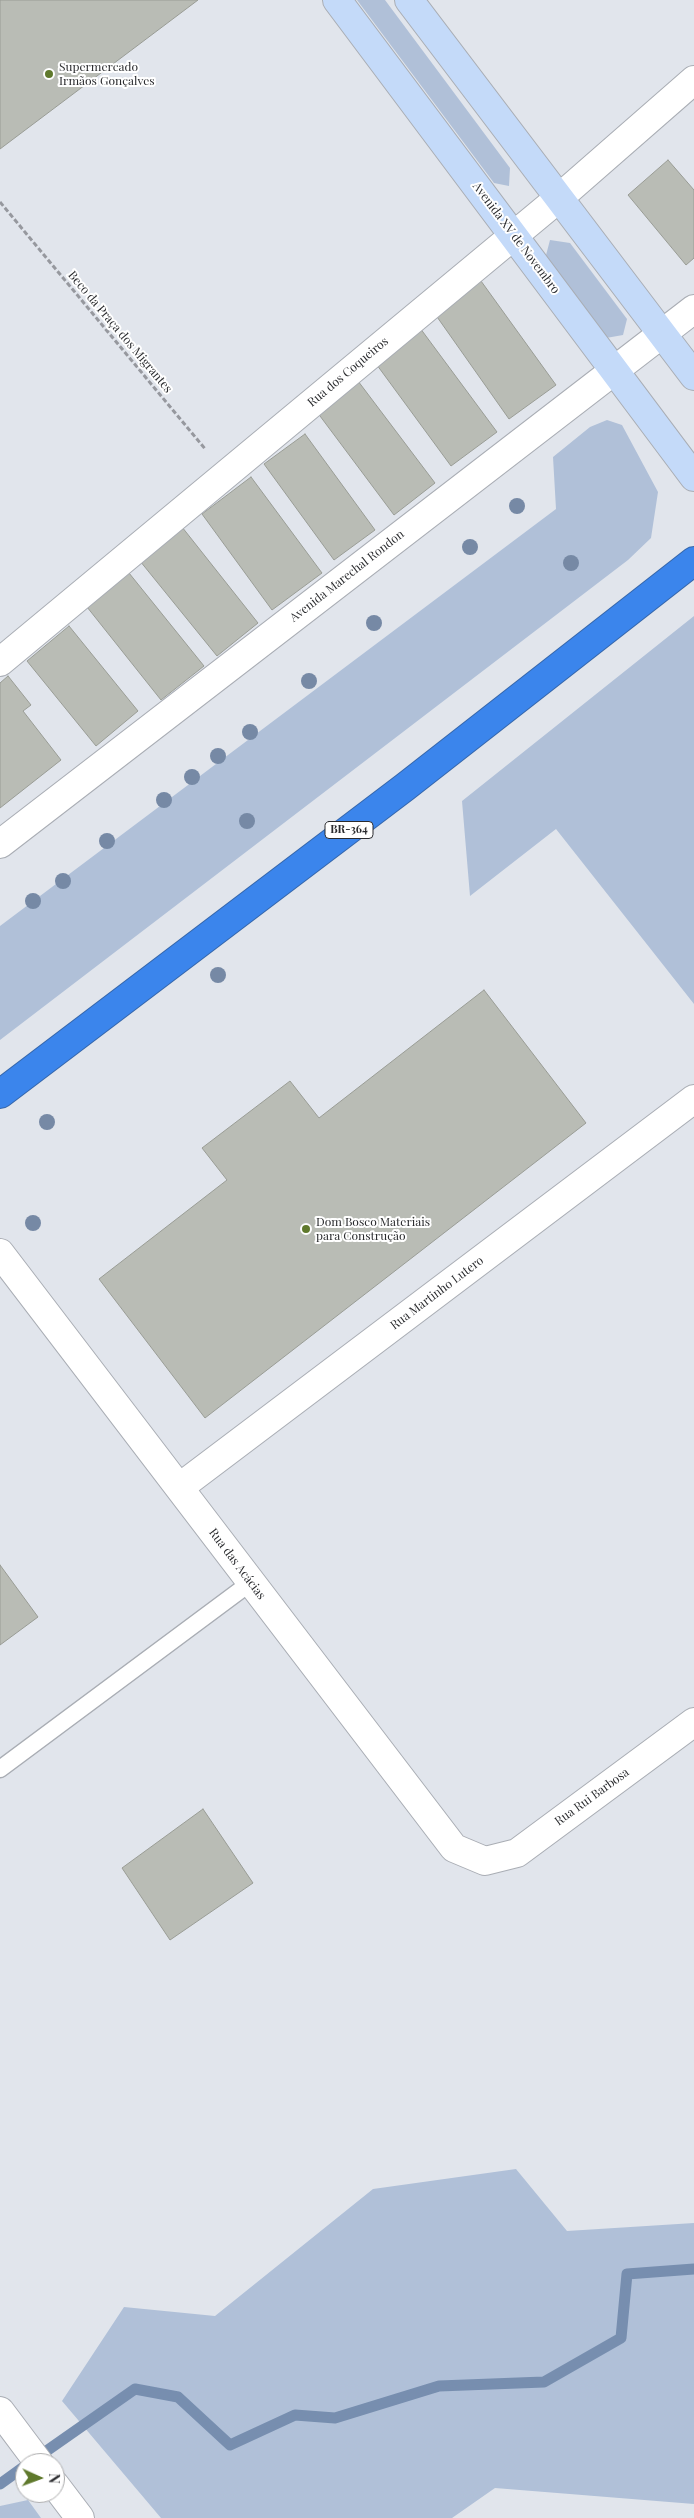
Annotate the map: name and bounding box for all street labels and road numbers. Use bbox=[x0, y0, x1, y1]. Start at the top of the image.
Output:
street label: Avenida XV de Novembro bbox=[469, 179, 563, 297]
street label: Beco da Praça dos Migrantes bbox=[65, 268, 175, 396]
street label: Rua dos Coqueiros bbox=[305, 334, 391, 410]
street label: Avenida Marechal Rondon bbox=[287, 527, 407, 625]
road number: BR-364 bbox=[325, 822, 373, 838]
street label: Rua Martinho Lutero bbox=[388, 1253, 486, 1333]
street label: Rua das Acácias bbox=[206, 1526, 268, 1602]
street label: Rua Rui Barbosa bbox=[552, 1765, 632, 1829]

